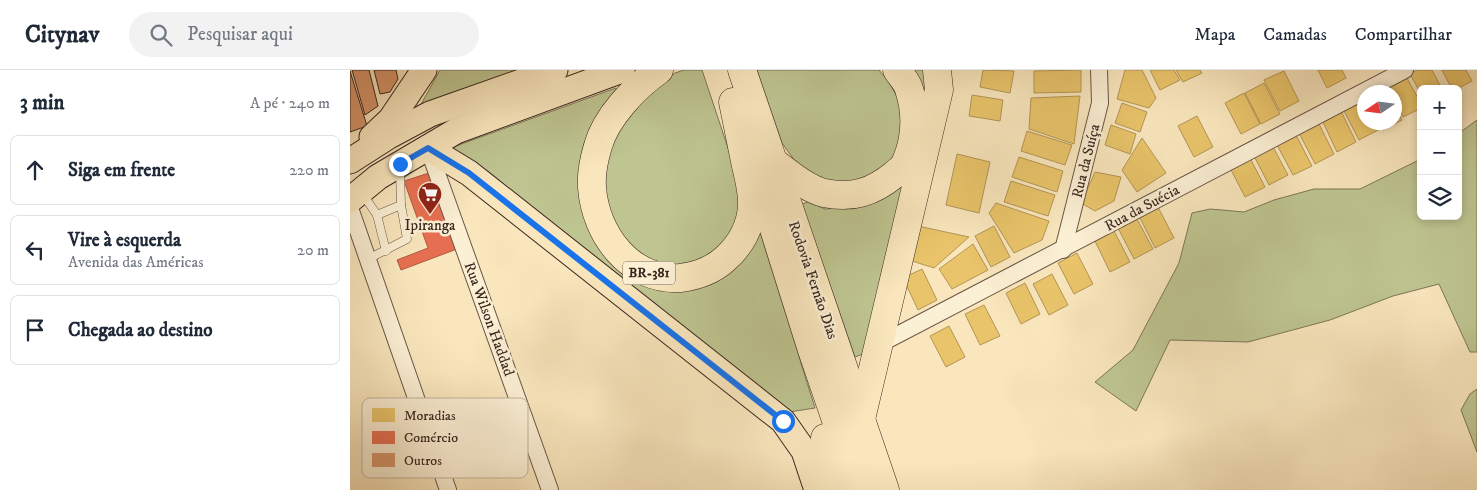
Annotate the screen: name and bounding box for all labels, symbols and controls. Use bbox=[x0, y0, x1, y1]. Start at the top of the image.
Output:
search box bbox=[129, 12, 479, 57]
text: Citynav bbox=[25, 20, 99, 50]
icon: search bbox=[147, 21, 175, 49]
text: Pesquisar aqui bbox=[187, 23, 293, 46]
text: Mapa bbox=[1195, 24, 1235, 46]
text: Camadas bbox=[1263, 24, 1327, 46]
text: Compartilhar bbox=[1355, 24, 1452, 46]
north arrow bbox=[1357, 85, 1402, 130]
map controls bbox=[1417, 85, 1462, 220]
button: + bbox=[1417, 85, 1462, 130]
text: 3 min bbox=[20, 90, 65, 116]
text: A pé · 240 m bbox=[250, 93, 330, 113]
street label: Rua da Suíça bbox=[1068, 121, 1105, 200]
button: − bbox=[1417, 130, 1462, 175]
route end bbox=[389, 153, 412, 176]
icon: ahead bbox=[21, 156, 49, 184]
text: Siga em frente bbox=[68, 159, 175, 182]
text: 220 m bbox=[289, 160, 329, 180]
button: layers bbox=[1417, 175, 1462, 220]
street label: Rua da Suécia bbox=[1101, 180, 1183, 236]
supermarket icon: Ipiranga bbox=[417, 181, 443, 215]
place label: Ipiranga bbox=[405, 216, 456, 235]
street label: Rodovia Fernão Dias bbox=[784, 218, 842, 342]
text: Vire à esquerda bbox=[68, 229, 181, 252]
icon: left bbox=[21, 236, 49, 264]
text: 20 m bbox=[297, 240, 329, 260]
text: Avenida das Américas bbox=[68, 252, 204, 272]
street label: Rua Wilson Haddad bbox=[460, 259, 519, 379]
road number: BR-381 bbox=[623, 262, 675, 284]
icon: arrive bbox=[21, 316, 49, 344]
text: Chegada ao destino bbox=[68, 319, 213, 342]
legend bbox=[362, 398, 528, 478]
text: Moradias bbox=[404, 407, 456, 425]
route start bbox=[772, 410, 795, 433]
text: Comércio bbox=[404, 429, 458, 447]
text: Outros bbox=[404, 452, 442, 470]

